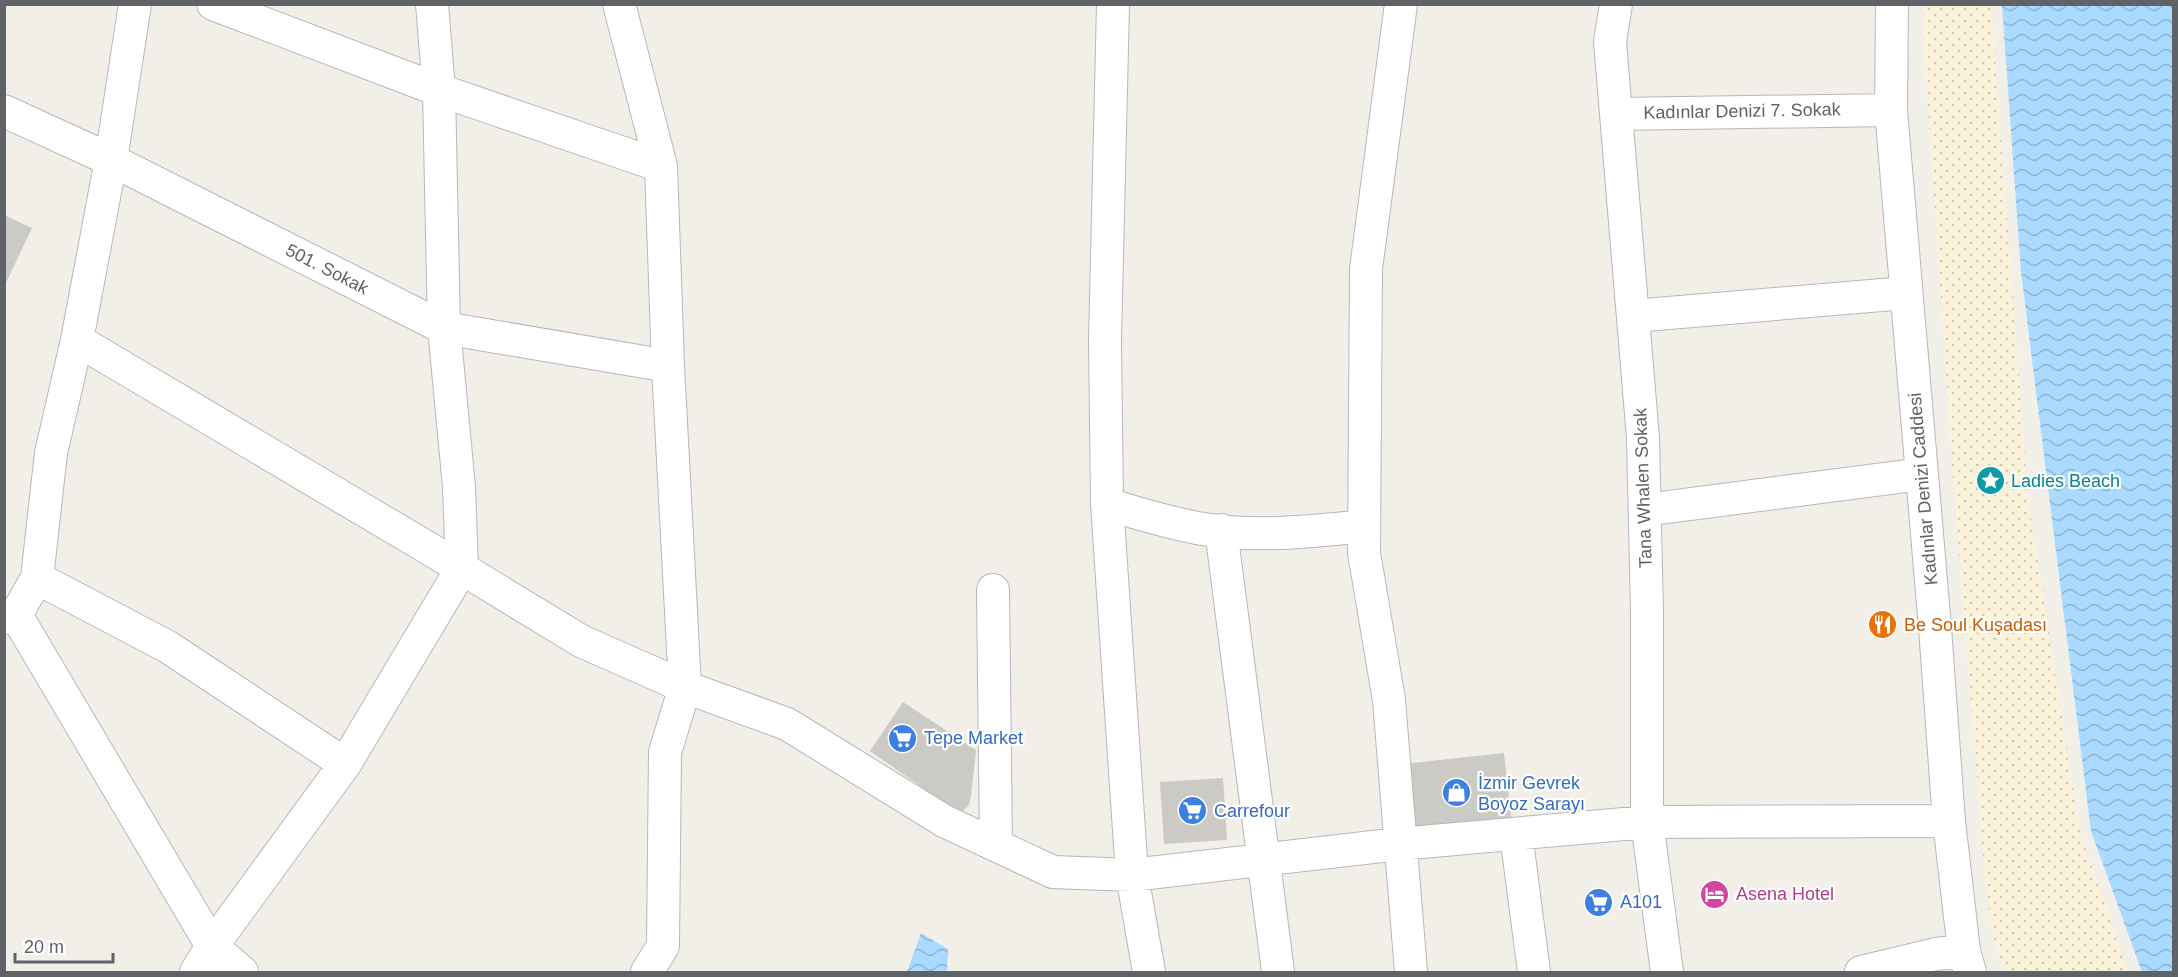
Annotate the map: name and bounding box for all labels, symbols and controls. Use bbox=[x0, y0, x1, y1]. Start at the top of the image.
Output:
street label: Kadınlar Denizi 7. Sokak bbox=[1643, 99, 1842, 123]
street label: 501. Sokak bbox=[282, 240, 373, 299]
street label: Kadınlar Denizi Caddesi bbox=[1905, 392, 1941, 586]
street label: Tana Whalen Sokak bbox=[1630, 407, 1656, 568]
place icon: Ladies Beach bbox=[1974, 465, 2006, 497]
place label: Ladies Beach bbox=[2011, 471, 2120, 491]
restaurant icon: Be Soul Kuşadası bbox=[1867, 609, 1899, 641]
place label: Be Soul Kuşadası bbox=[1904, 615, 2047, 635]
supermarket icon: Tepe Market bbox=[887, 722, 919, 754]
place label: Tepe Market bbox=[924, 728, 1023, 748]
place label: İzmir Gevrek Boyoz Sarayı bbox=[1478, 773, 1585, 814]
shop icon: İzmir Gevrek Boyoz Sarayı bbox=[1441, 777, 1473, 809]
supermarket icon: Carrefour bbox=[1177, 795, 1209, 827]
place label: Carrefour bbox=[1214, 801, 1290, 821]
hotel icon: Asena Hotel bbox=[1699, 878, 1731, 910]
place label: Asena Hotel bbox=[1736, 884, 1834, 904]
supermarket icon: A101 bbox=[1583, 886, 1615, 918]
place label: A101 bbox=[1620, 892, 1662, 912]
scale bar bbox=[15, 926, 112, 964]
text: 20 m bbox=[24, 937, 64, 957]

